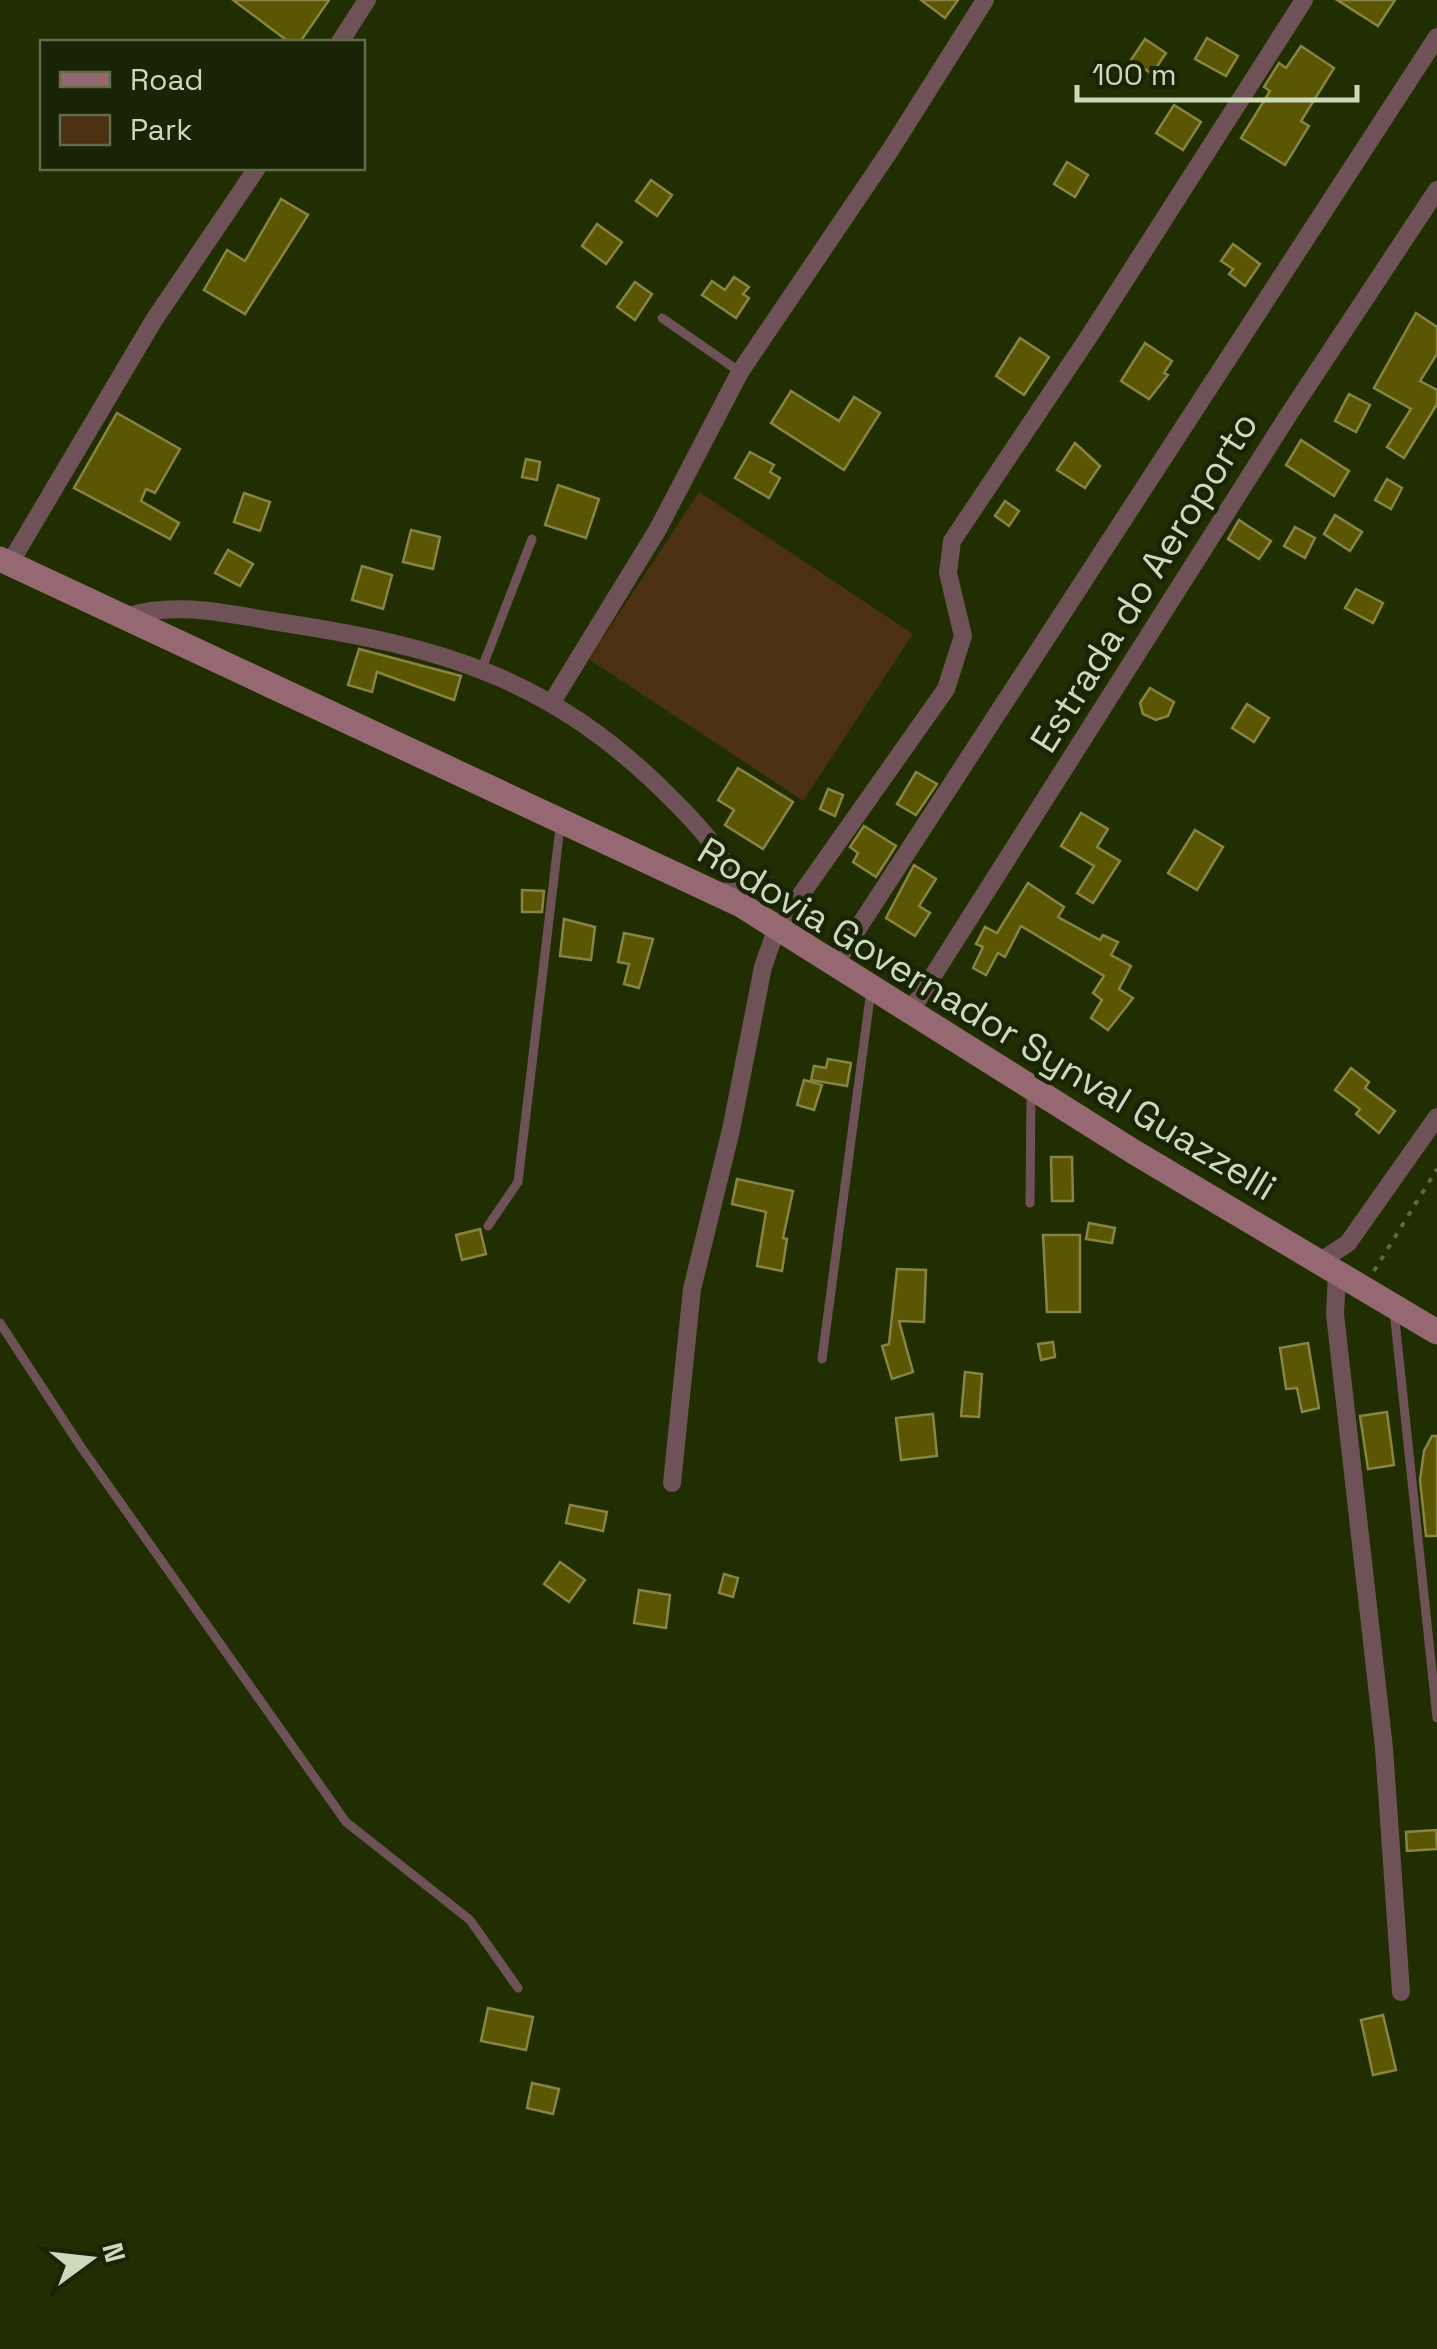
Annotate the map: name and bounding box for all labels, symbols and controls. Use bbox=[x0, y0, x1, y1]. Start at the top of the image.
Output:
legend bbox=[40, 40, 365, 170]
scale bar bbox=[1077, 40, 1357, 102]
text: 100 m bbox=[1092, 55, 1177, 94]
text: Road bbox=[130, 60, 204, 99]
text: Park bbox=[130, 110, 192, 149]
street label: Estrada do Aeroporto bbox=[1020, 403, 1268, 761]
street label: Rodovia Governador Synval Guazzelli bbox=[689, 827, 1285, 1211]
north arrow bbox=[40, 2209, 140, 2309]
text: N bbox=[94, 2239, 134, 2266]

